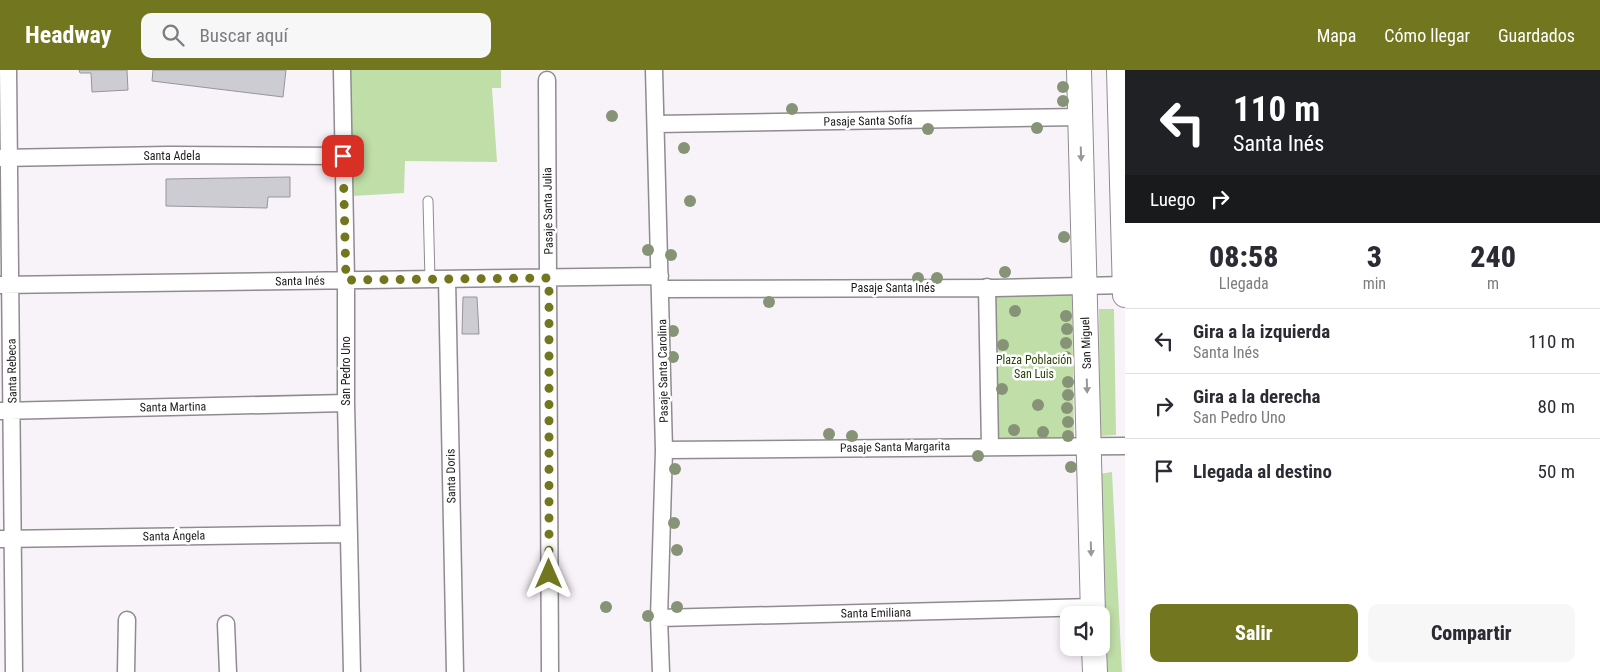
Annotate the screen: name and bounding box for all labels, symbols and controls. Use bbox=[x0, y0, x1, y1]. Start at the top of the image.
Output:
search box bbox=[141, 13, 491, 58]
text: Headway bbox=[25, 21, 111, 49]
icon: search bbox=[159, 21, 187, 49]
text: Buscar aquí bbox=[199, 24, 288, 47]
text: Mapa bbox=[1317, 25, 1356, 46]
text: Cómo llegar bbox=[1384, 25, 1470, 46]
text: Guardados bbox=[1498, 25, 1575, 46]
text: 110 m bbox=[1233, 89, 1320, 130]
icon: left bbox=[1150, 90, 1215, 155]
street label: Pasaje Santa Sofía bbox=[823, 113, 913, 129]
text: Santa Inés bbox=[1233, 131, 1324, 156]
pin bbox=[322, 135, 364, 177]
icon: arrive bbox=[329, 142, 357, 170]
one-way arrow bbox=[1077, 146, 1085, 162]
street label: Santa Adela bbox=[144, 149, 201, 163]
street label: Pasaje Santa Julia bbox=[540, 167, 556, 255]
icon: right bbox=[1206, 185, 1234, 213]
text: Luego bbox=[1150, 188, 1196, 211]
text: 08:58 bbox=[1209, 239, 1279, 274]
text: 3 bbox=[1367, 239, 1382, 274]
text: 240 bbox=[1470, 239, 1516, 274]
street label: Santa Inés bbox=[275, 274, 325, 288]
text: Llegada bbox=[1219, 274, 1269, 293]
text: min bbox=[1363, 274, 1386, 293]
text: m bbox=[1487, 274, 1499, 293]
street label: Pasaje Santa Inés bbox=[851, 281, 935, 295]
street label: San Miguel bbox=[1078, 317, 1094, 369]
street label: Pasaje Santa Carolina bbox=[655, 319, 671, 423]
text: Gira a la izquierda bbox=[1193, 320, 1330, 343]
icon: left bbox=[1150, 327, 1178, 355]
text: 110 m bbox=[1528, 330, 1575, 353]
street label: San Pedro Uno bbox=[339, 336, 353, 406]
street label: Santa Rebeca bbox=[4, 338, 20, 403]
text: Santa Inés bbox=[1193, 343, 1259, 362]
park label: Plaza Población San Luis bbox=[996, 353, 1072, 381]
one-way arrow bbox=[1083, 378, 1091, 394]
text: Gira a la derecha bbox=[1193, 385, 1320, 408]
icon: right bbox=[1150, 392, 1178, 420]
text: 80 m bbox=[1538, 395, 1575, 418]
street label: Santa Martina bbox=[140, 399, 207, 415]
text: San Pedro Uno bbox=[1193, 408, 1286, 427]
street label: Pasaje Santa Margarita bbox=[840, 439, 950, 455]
street label: Santa Doris bbox=[444, 449, 458, 503]
icon: arrive bbox=[1150, 457, 1178, 485]
text: Llegada al destino bbox=[1193, 460, 1332, 483]
text: 50 m bbox=[1538, 460, 1575, 483]
street label: Santa Ángela bbox=[143, 527, 206, 544]
one-way arrow bbox=[1087, 541, 1095, 557]
position arrow bbox=[522, 547, 574, 599]
button: Salir bbox=[1150, 604, 1358, 662]
button: Compartir bbox=[1368, 604, 1575, 662]
street label: Santa Emiliana bbox=[841, 605, 912, 621]
map controls bbox=[1060, 606, 1110, 656]
button: sound bbox=[1060, 606, 1110, 656]

